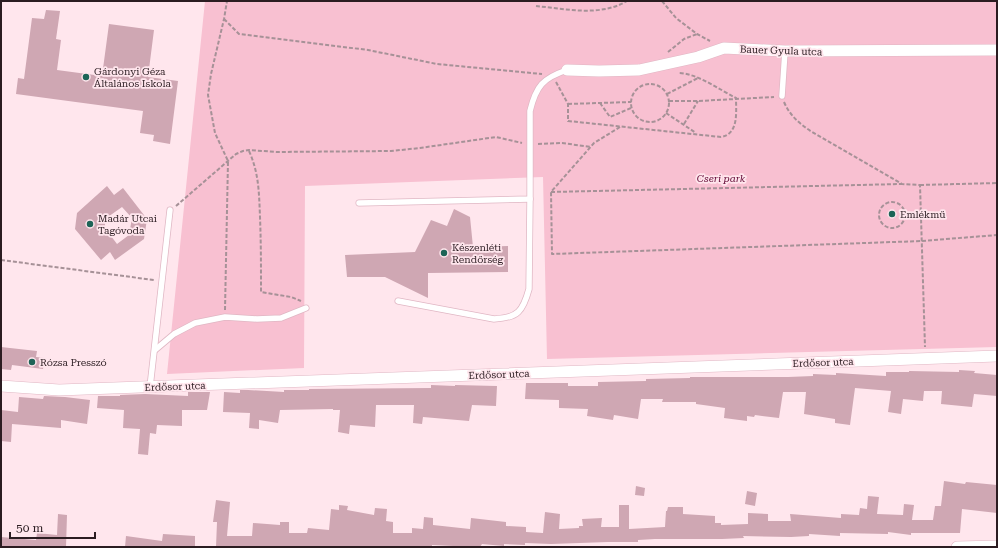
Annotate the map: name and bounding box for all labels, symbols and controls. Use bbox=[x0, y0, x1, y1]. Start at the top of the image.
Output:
street label: Bauer Gyula utca bbox=[740, 44, 823, 57]
place label: Gárdonyi Géza Általános Iskola bbox=[94, 66, 171, 89]
marker: Gárdonyi Géza Általános Iskola bbox=[81, 72, 91, 82]
park label: Cseri park bbox=[697, 173, 746, 184]
marker: Emlékmű bbox=[887, 209, 897, 219]
place label: Emlékmű bbox=[900, 209, 946, 220]
place label: Madár Utcai Tagóvoda bbox=[98, 213, 157, 236]
marker: Madár Utcai Tagóvoda bbox=[85, 219, 95, 229]
place label: Készenléti Rendőrség bbox=[452, 242, 504, 265]
marker: Készenléti Rendőrség bbox=[439, 248, 449, 258]
street label: Erdősor utca bbox=[792, 356, 854, 369]
marker: Rózsa Presszó bbox=[27, 357, 37, 367]
place label: Rózsa Presszó bbox=[40, 357, 107, 368]
street label: Erdősor utca bbox=[468, 368, 530, 381]
street label: Erdősor utca bbox=[144, 380, 206, 393]
scale bar bbox=[10, 514, 95, 540]
text: 50 m bbox=[16, 521, 43, 535]

